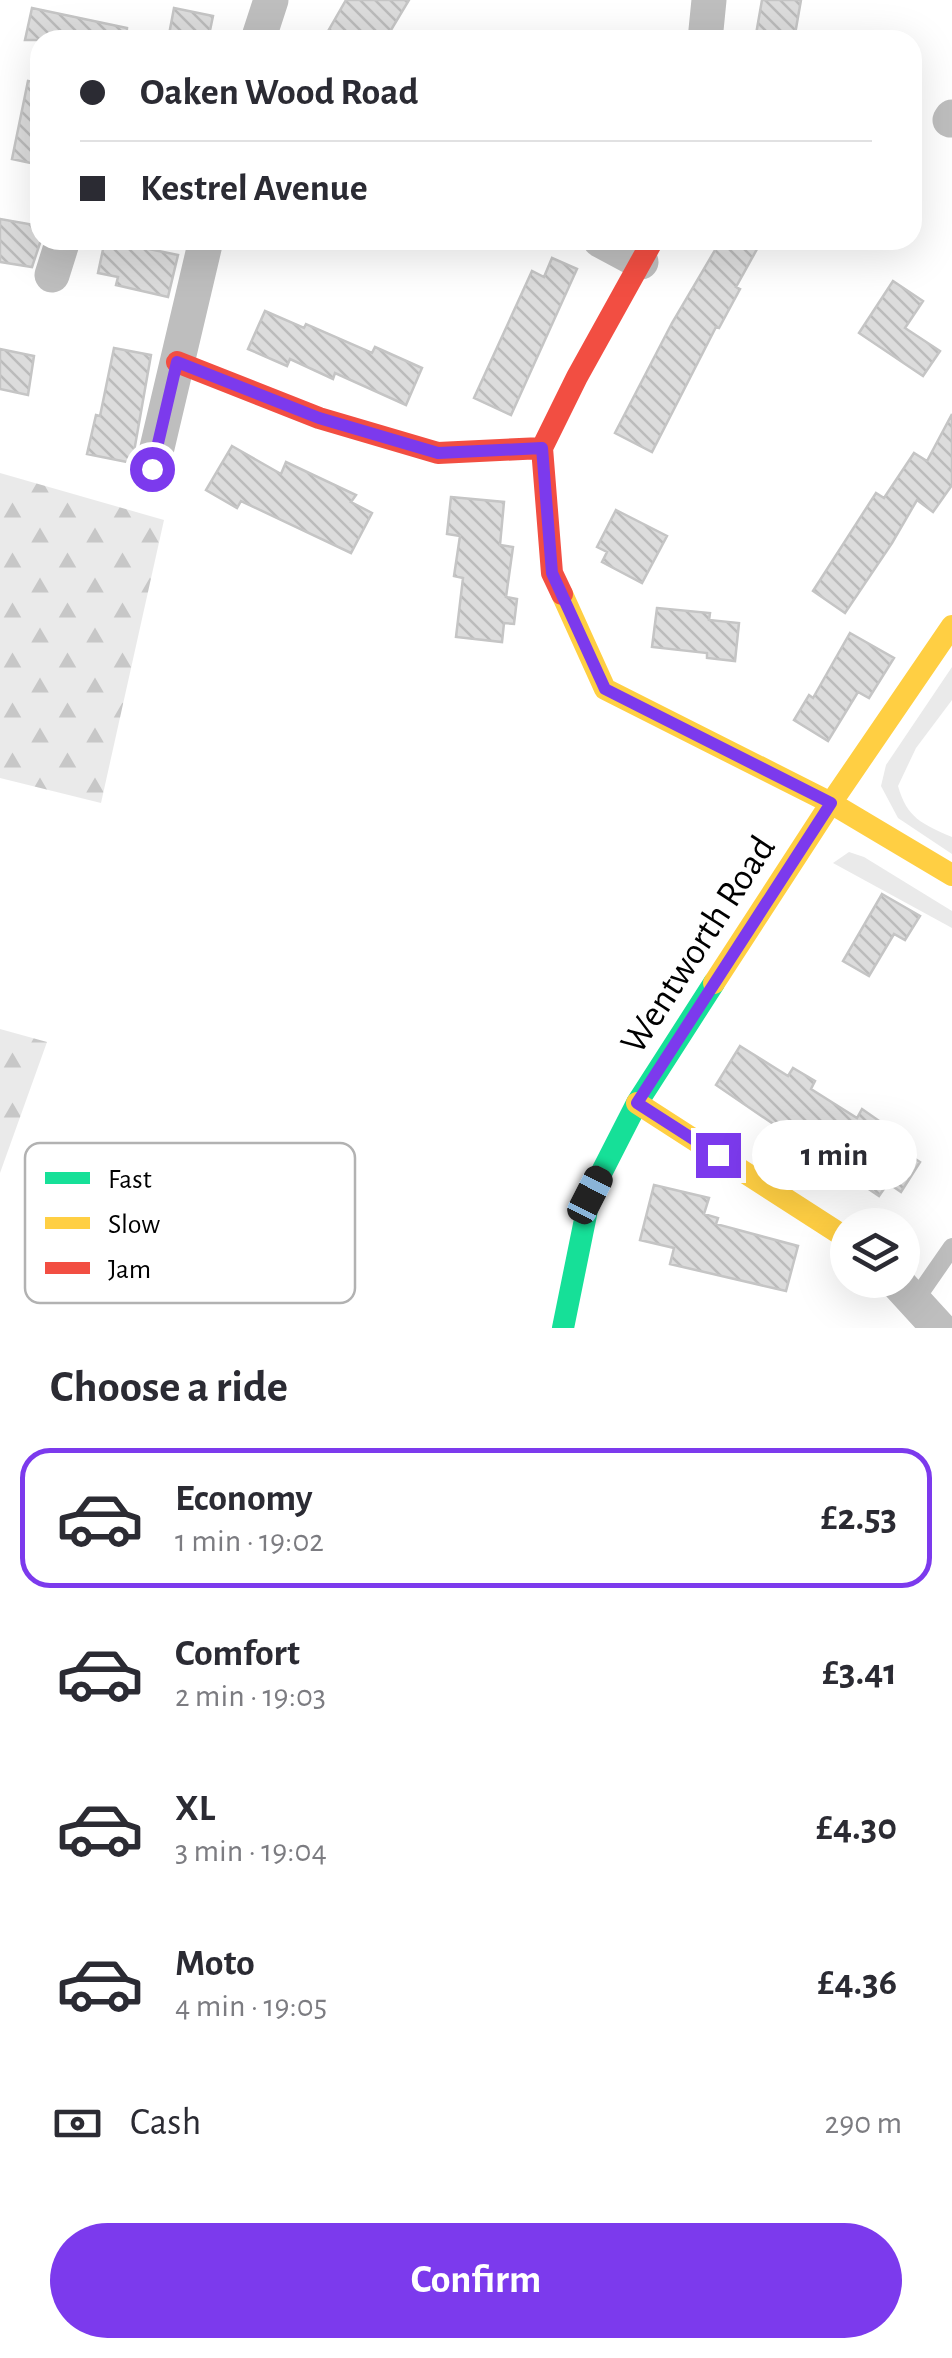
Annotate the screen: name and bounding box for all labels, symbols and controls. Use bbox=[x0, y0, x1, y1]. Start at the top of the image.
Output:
text: Oaken Wood Road bbox=[140, 74, 419, 112]
text: Kestrel Avenue bbox=[140, 170, 368, 208]
route start bbox=[130, 447, 175, 492]
street label: Wentworth Road bbox=[614, 830, 783, 1061]
callout: 1 min bbox=[753, 1120, 918, 1190]
route end bbox=[696, 1133, 741, 1178]
text: 1 min bbox=[801, 1139, 868, 1171]
legend bbox=[25, 1143, 355, 1303]
car bbox=[563, 1161, 617, 1229]
text: Fast bbox=[108, 1166, 152, 1194]
map controls bbox=[830, 1208, 920, 1298]
button: layers bbox=[830, 1208, 920, 1298]
text: Slow bbox=[108, 1211, 160, 1239]
text: Jam bbox=[108, 1256, 151, 1284]
text: Choose a ride bbox=[50, 1365, 288, 1410]
icon: car bbox=[55, 1473, 145, 1563]
text: Economy bbox=[175, 1480, 313, 1518]
text: £2.53 bbox=[821, 1499, 897, 1537]
text: 1 min · 19:02 bbox=[175, 1525, 324, 1557]
icon: car bbox=[55, 1628, 145, 1718]
text: Comfort bbox=[175, 1635, 300, 1673]
text: £3.41 bbox=[822, 1654, 897, 1692]
text: 2 min · 19:03 bbox=[175, 1680, 326, 1712]
icon: car bbox=[55, 1783, 145, 1873]
text: XL bbox=[175, 1790, 215, 1828]
text: £4.30 bbox=[816, 1809, 897, 1847]
text: 3 min · 19:04 bbox=[175, 1835, 327, 1867]
icon: car bbox=[55, 1938, 145, 2028]
text: Moto bbox=[175, 1945, 255, 1983]
text: £4.36 bbox=[818, 1964, 897, 2002]
text: 4 min · 19:05 bbox=[175, 1990, 327, 2022]
icon: cash bbox=[50, 2096, 105, 2151]
text: Cash bbox=[130, 2104, 201, 2142]
text: 290 m bbox=[825, 2107, 902, 2139]
button: Confirm bbox=[50, 2223, 902, 2338]

